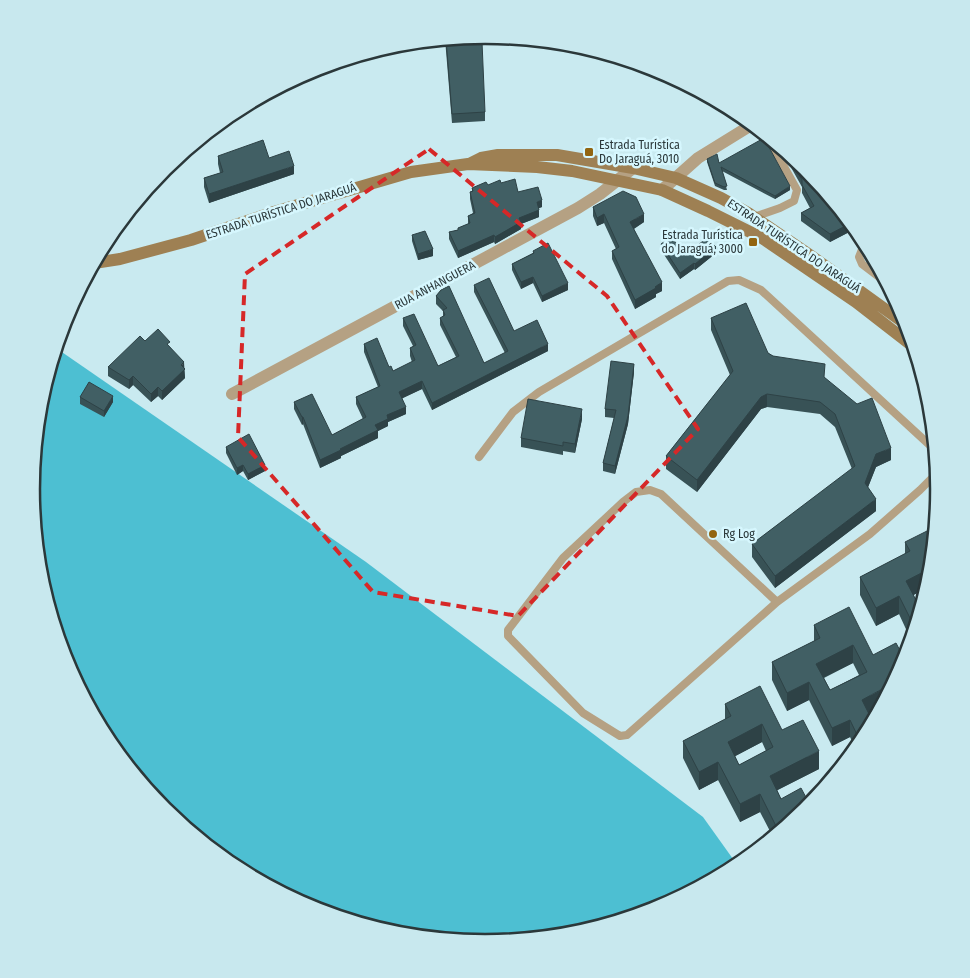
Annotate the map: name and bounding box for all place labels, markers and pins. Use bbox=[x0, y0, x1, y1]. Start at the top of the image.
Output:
place label: Estrada Turística Do Jaraguá, 3010 bbox=[599, 138, 680, 166]
marker: Estrada Turística Do Jaraguá, 3010 bbox=[583, 146, 595, 158]
place label: Estrada Turística do Jaraguá, 3000 bbox=[662, 228, 743, 256]
marker: Estrada Turística do Jaraguá, 3000 bbox=[747, 236, 759, 248]
place label: Rg Log bbox=[723, 527, 755, 541]
marker: Rg Log bbox=[707, 528, 719, 540]

